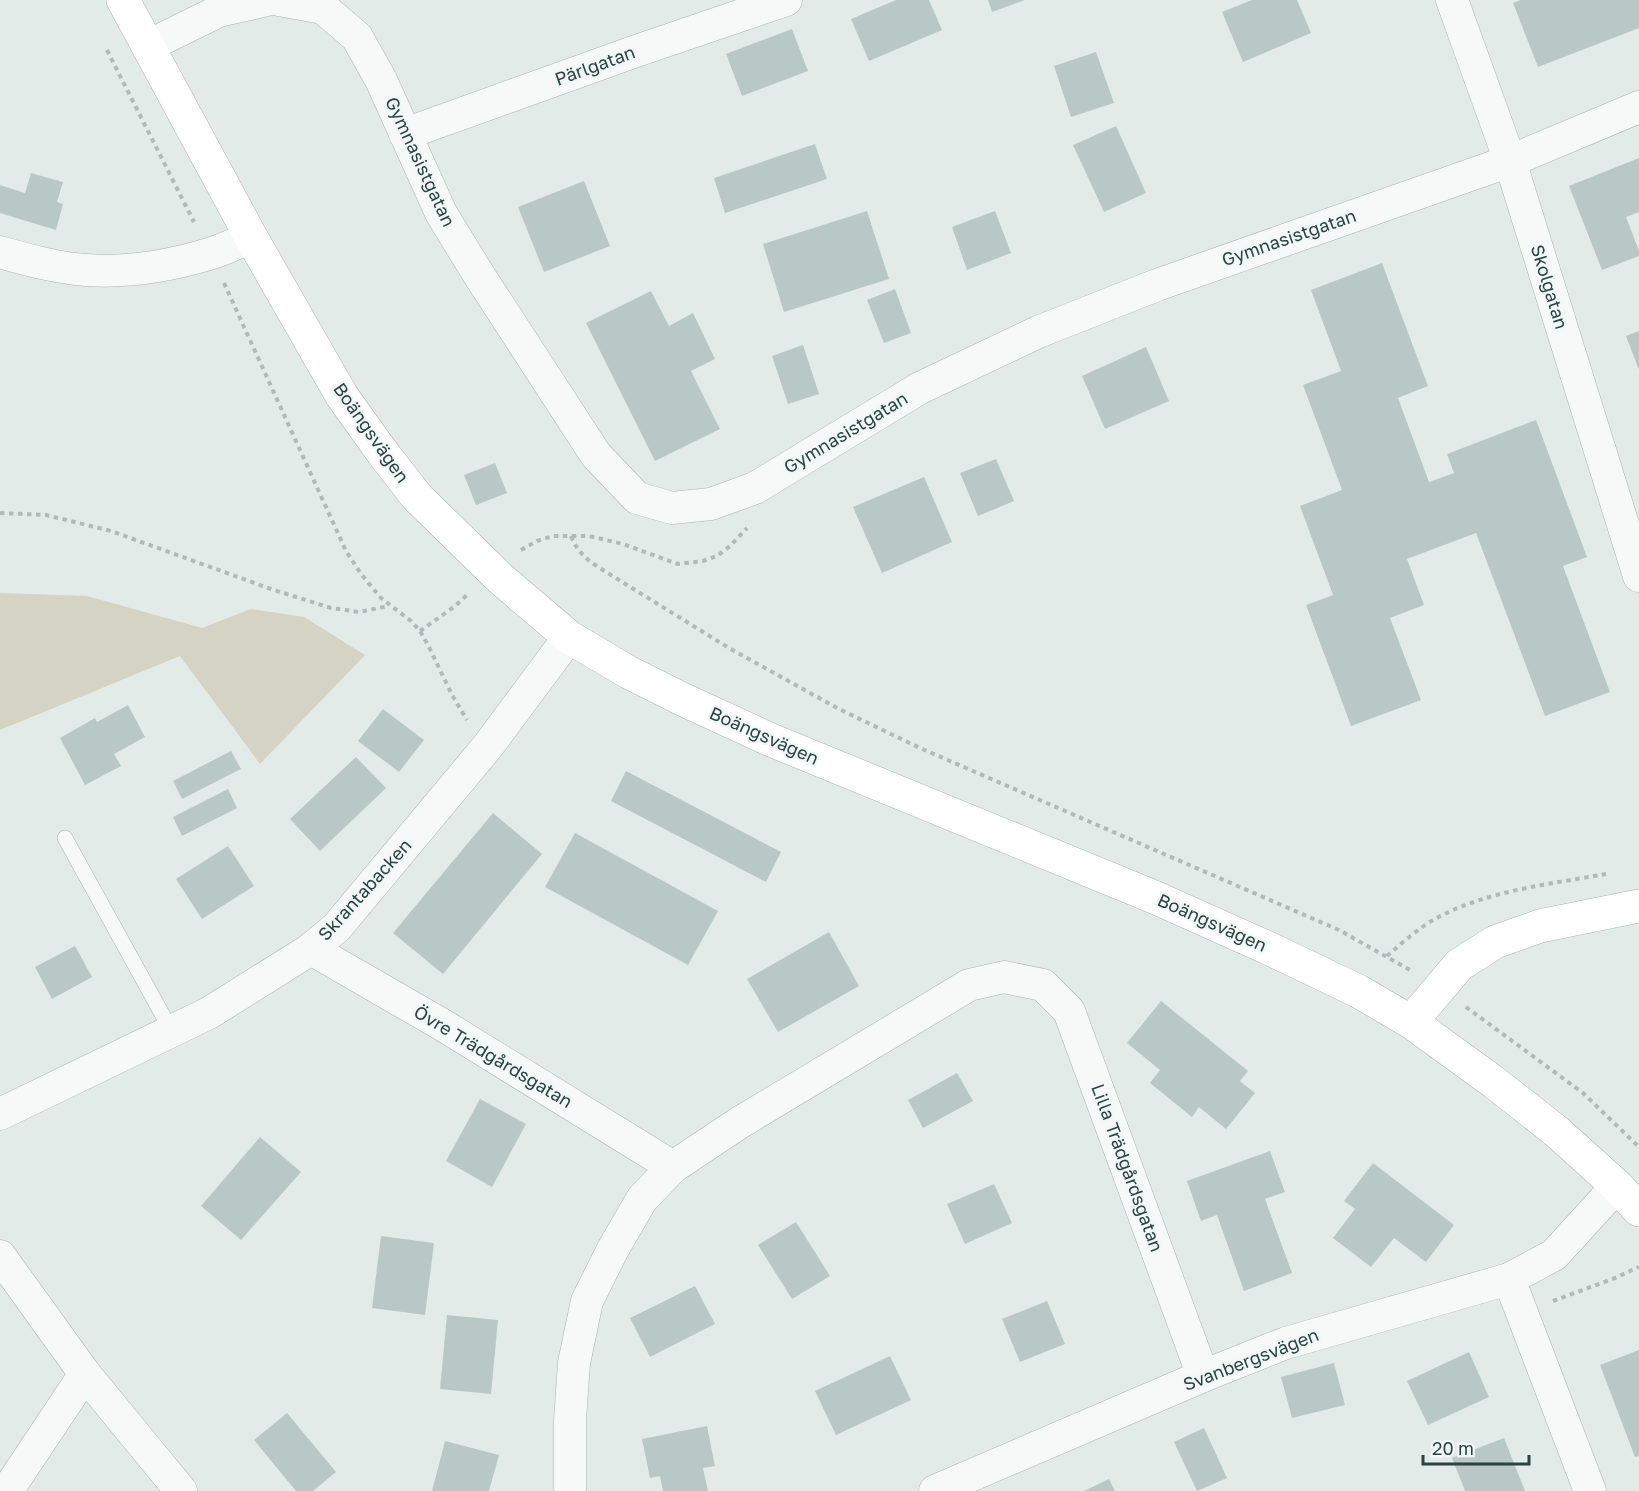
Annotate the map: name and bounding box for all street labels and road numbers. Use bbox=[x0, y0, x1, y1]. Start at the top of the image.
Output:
street label: Pärlgatan bbox=[551, 40, 638, 90]
street label: Gymnasistgatan bbox=[381, 93, 461, 230]
street label: Gymnasistgatan bbox=[1219, 204, 1359, 270]
street label: Skolgatan bbox=[1527, 242, 1573, 332]
street label: Boängsvägen bbox=[329, 378, 414, 487]
street label: Gymnasistgatan bbox=[780, 387, 911, 478]
street label: Boängsvägen bbox=[706, 701, 822, 769]
street label: Skrantabacken bbox=[313, 834, 416, 945]
street label: Boängsvägen bbox=[1154, 888, 1270, 956]
street label: Övre Trädgårdsgatan bbox=[410, 1000, 577, 1112]
street label: Lilla Trädgårdsgatan bbox=[1087, 1081, 1169, 1255]
street label: Svanbergsvägen bbox=[1180, 1323, 1322, 1395]

